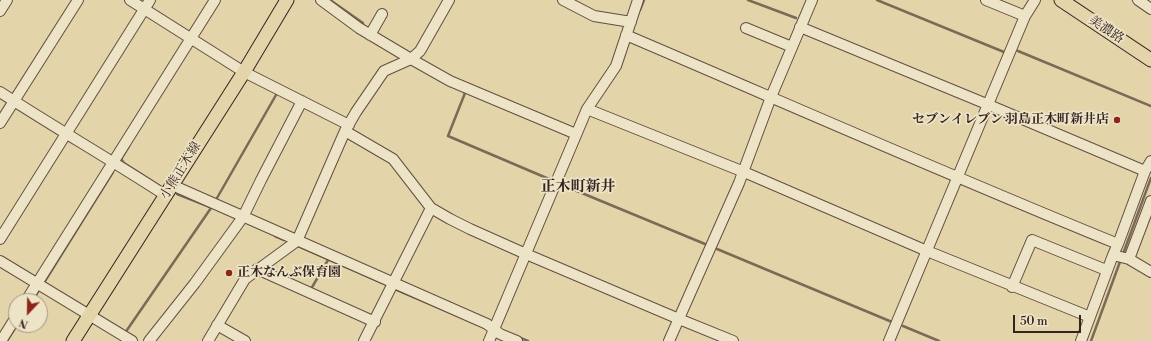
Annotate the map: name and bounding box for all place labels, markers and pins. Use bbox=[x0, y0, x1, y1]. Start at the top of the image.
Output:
place label: セブンイレブン 羽島正木町新井店 bbox=[912, 112, 1109, 128]
marker: セブンイレブン 羽島正木町新井店 bbox=[1112, 115, 1122, 125]
place label: 正木なんぶ保育園 bbox=[237, 265, 341, 281]
marker: 正木なんぶ保育園 bbox=[224, 268, 234, 278]

